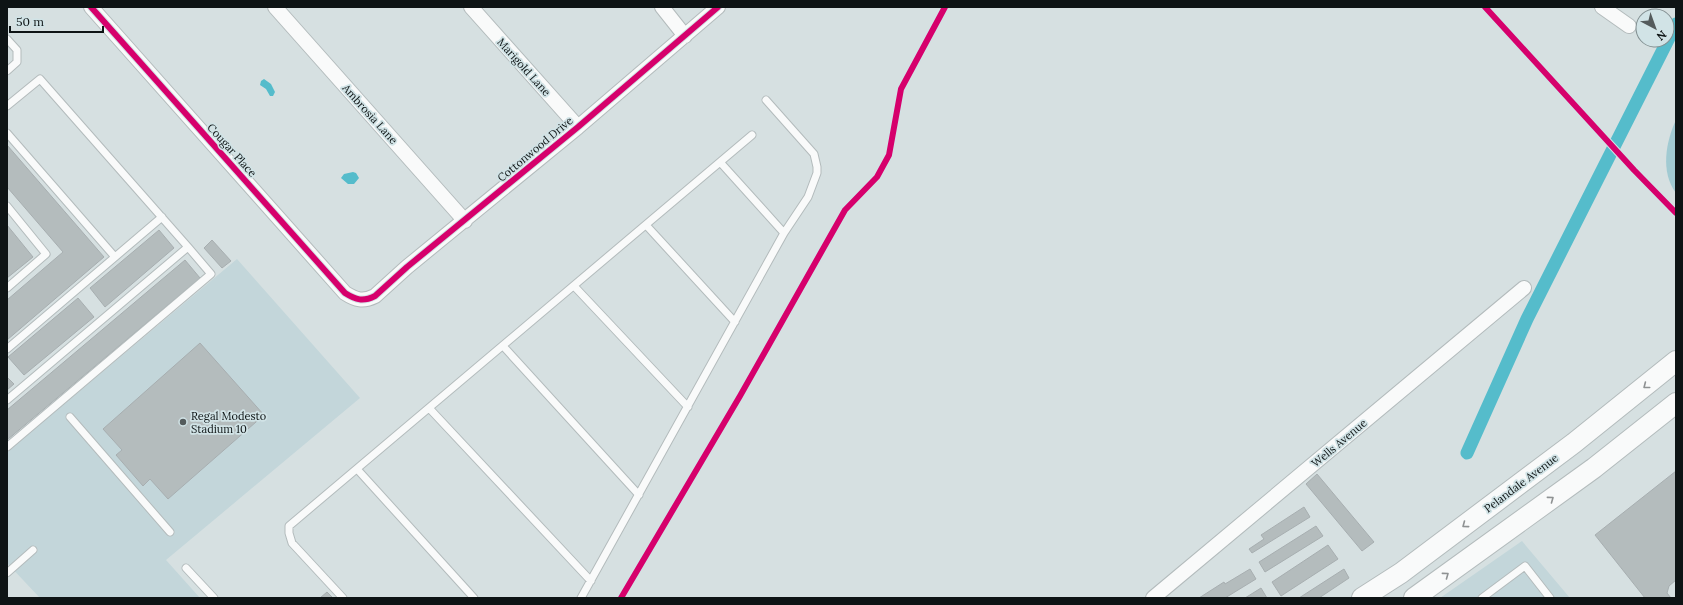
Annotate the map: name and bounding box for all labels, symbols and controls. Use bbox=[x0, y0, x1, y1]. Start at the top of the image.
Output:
scale bar bbox=[10, 8, 103, 34]
north arrow bbox=[1635, 8, 1675, 48]
text: 50 m bbox=[16, 14, 44, 29]
text: N bbox=[1653, 27, 1669, 44]
street label: Marigold Lane bbox=[494, 35, 554, 99]
street label: Ambrosia Lane bbox=[339, 80, 401, 147]
street label: Cottonwood Drive bbox=[494, 113, 576, 185]
street label: Cougar Place bbox=[204, 120, 260, 180]
one-way arrow bbox=[1643, 381, 1650, 388]
place label: Regal Modesto Stadium 10 bbox=[191, 409, 266, 436]
street label: Wells Avenue bbox=[1309, 416, 1369, 470]
marker: Regal Modesto Stadium 10 bbox=[178, 417, 188, 427]
street label: Pelandale Avenue bbox=[1481, 451, 1561, 515]
one-way arrow bbox=[1547, 496, 1554, 504]
one-way arrow bbox=[1462, 520, 1469, 528]
one-way arrow bbox=[1441, 573, 1448, 580]

